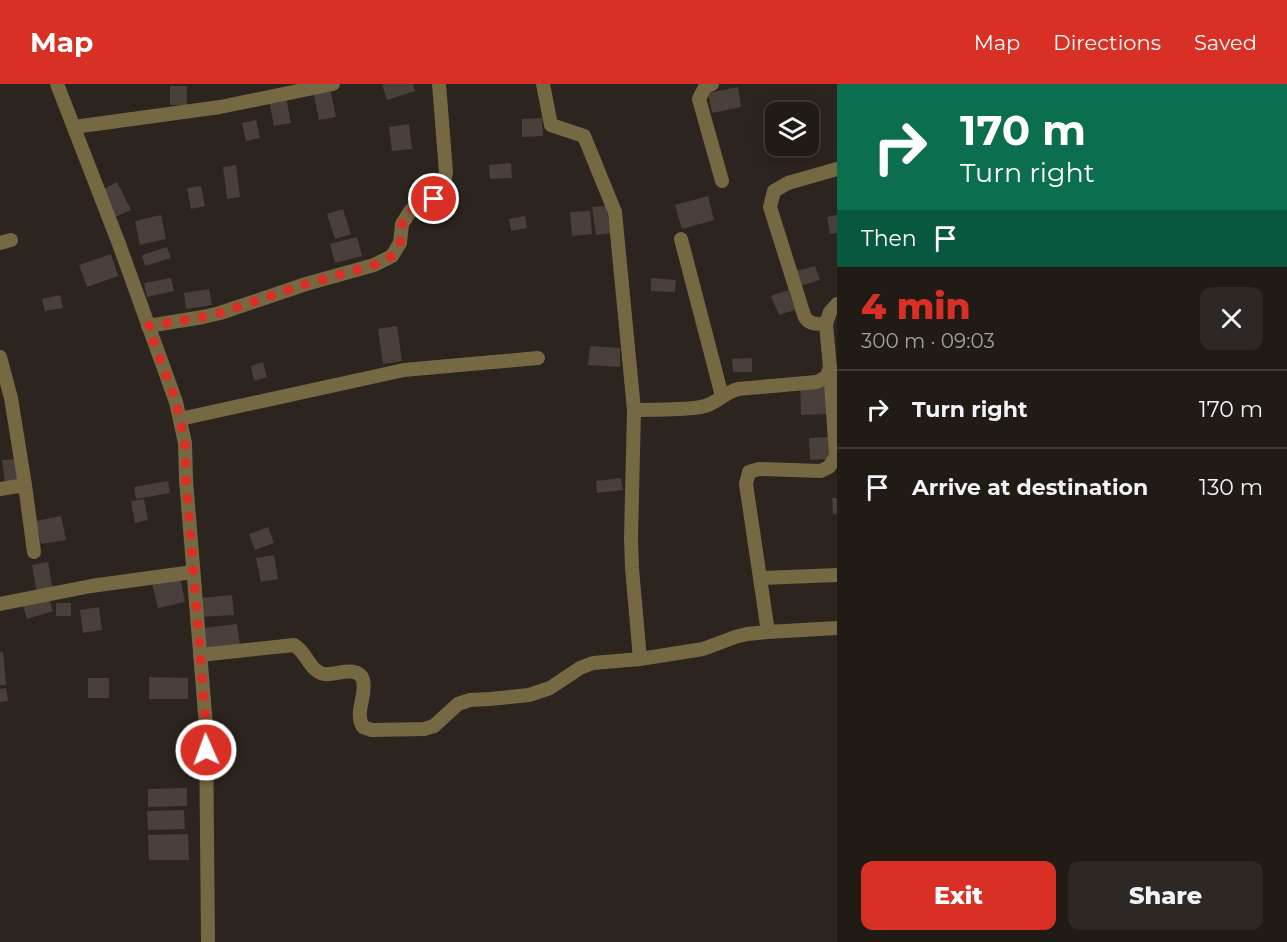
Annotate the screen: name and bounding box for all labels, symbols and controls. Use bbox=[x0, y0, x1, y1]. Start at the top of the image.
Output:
text: Map bbox=[30, 25, 93, 59]
text: Map bbox=[974, 30, 1020, 55]
text: Directions bbox=[1053, 30, 1161, 55]
text: Saved bbox=[1194, 30, 1257, 55]
map controls bbox=[765, 102, 819, 156]
button: layers bbox=[765, 102, 819, 156]
text: 170 m bbox=[960, 104, 1086, 156]
icon: right bbox=[861, 108, 939, 186]
text: Turn right bbox=[960, 156, 1095, 189]
pin bbox=[408, 173, 459, 224]
icon: arrive bbox=[417, 182, 450, 215]
icon: arrive bbox=[929, 222, 962, 255]
text: Then bbox=[861, 225, 917, 252]
text: 4 min bbox=[861, 284, 971, 328]
button: close bbox=[1200, 287, 1263, 350]
text: 300 m · 09:03 bbox=[861, 329, 995, 353]
icon: right bbox=[861, 393, 894, 426]
text: Turn right bbox=[912, 396, 1027, 423]
text: 170 m bbox=[1199, 396, 1263, 423]
icon: arrive bbox=[861, 471, 894, 504]
text: Arrive at destination bbox=[912, 474, 1148, 501]
text: 130 m bbox=[1199, 474, 1263, 501]
position arrow bbox=[174, 718, 238, 782]
button: Exit bbox=[861, 861, 1056, 930]
button: Share bbox=[1068, 861, 1263, 930]

